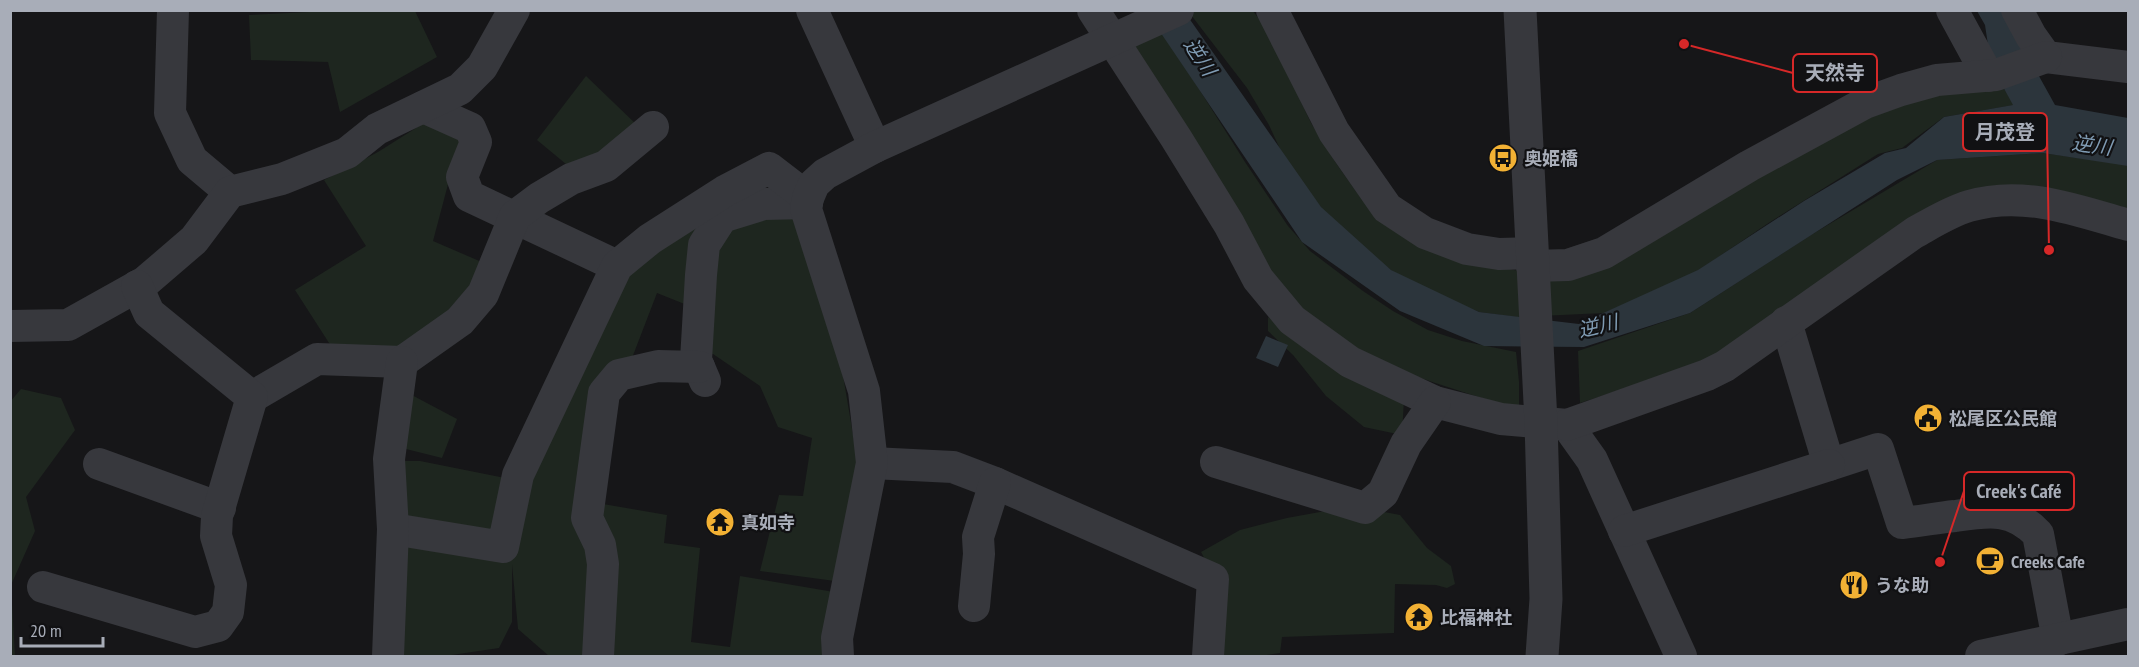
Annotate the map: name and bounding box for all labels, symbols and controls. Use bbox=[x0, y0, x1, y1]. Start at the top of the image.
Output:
water label: 逆川 bbox=[1178, 33, 1223, 83]
callout: 天然寺 bbox=[1793, 54, 1877, 92]
text: 天然寺 bbox=[1805, 60, 1865, 86]
callout: 月茂登 bbox=[1963, 113, 2047, 151]
text: 月茂登 bbox=[1975, 119, 2035, 145]
water label: 逆川 bbox=[2070, 129, 2116, 161]
bus stop icon: 奥姫橋 bbox=[1487, 142, 1519, 174]
place label: 奥姫橋 bbox=[1524, 147, 1578, 170]
water label: 逆川 bbox=[1576, 308, 1622, 343]
public building icon: 松尾区公民館 bbox=[1912, 402, 1944, 434]
place label: 松尾区公民館 bbox=[1949, 407, 2057, 430]
callout: Creek's Café bbox=[1964, 472, 2074, 510]
text: Creek's Café bbox=[1976, 478, 2062, 504]
temple icon: 真如寺 bbox=[704, 506, 736, 538]
place label: 真如寺 bbox=[741, 511, 795, 534]
cafe icon: Creeks Cafe bbox=[1974, 545, 2006, 577]
place label: Creeks Cafe bbox=[2011, 550, 2085, 573]
restaurant icon: うな助 bbox=[1838, 569, 1870, 601]
place label: うな助 bbox=[1875, 574, 1929, 597]
temple icon: 比福神社 bbox=[1403, 601, 1435, 633]
place label: 比福神社 bbox=[1440, 606, 1512, 629]
scale bar bbox=[21, 610, 104, 648]
text: 20 m bbox=[30, 619, 62, 642]

